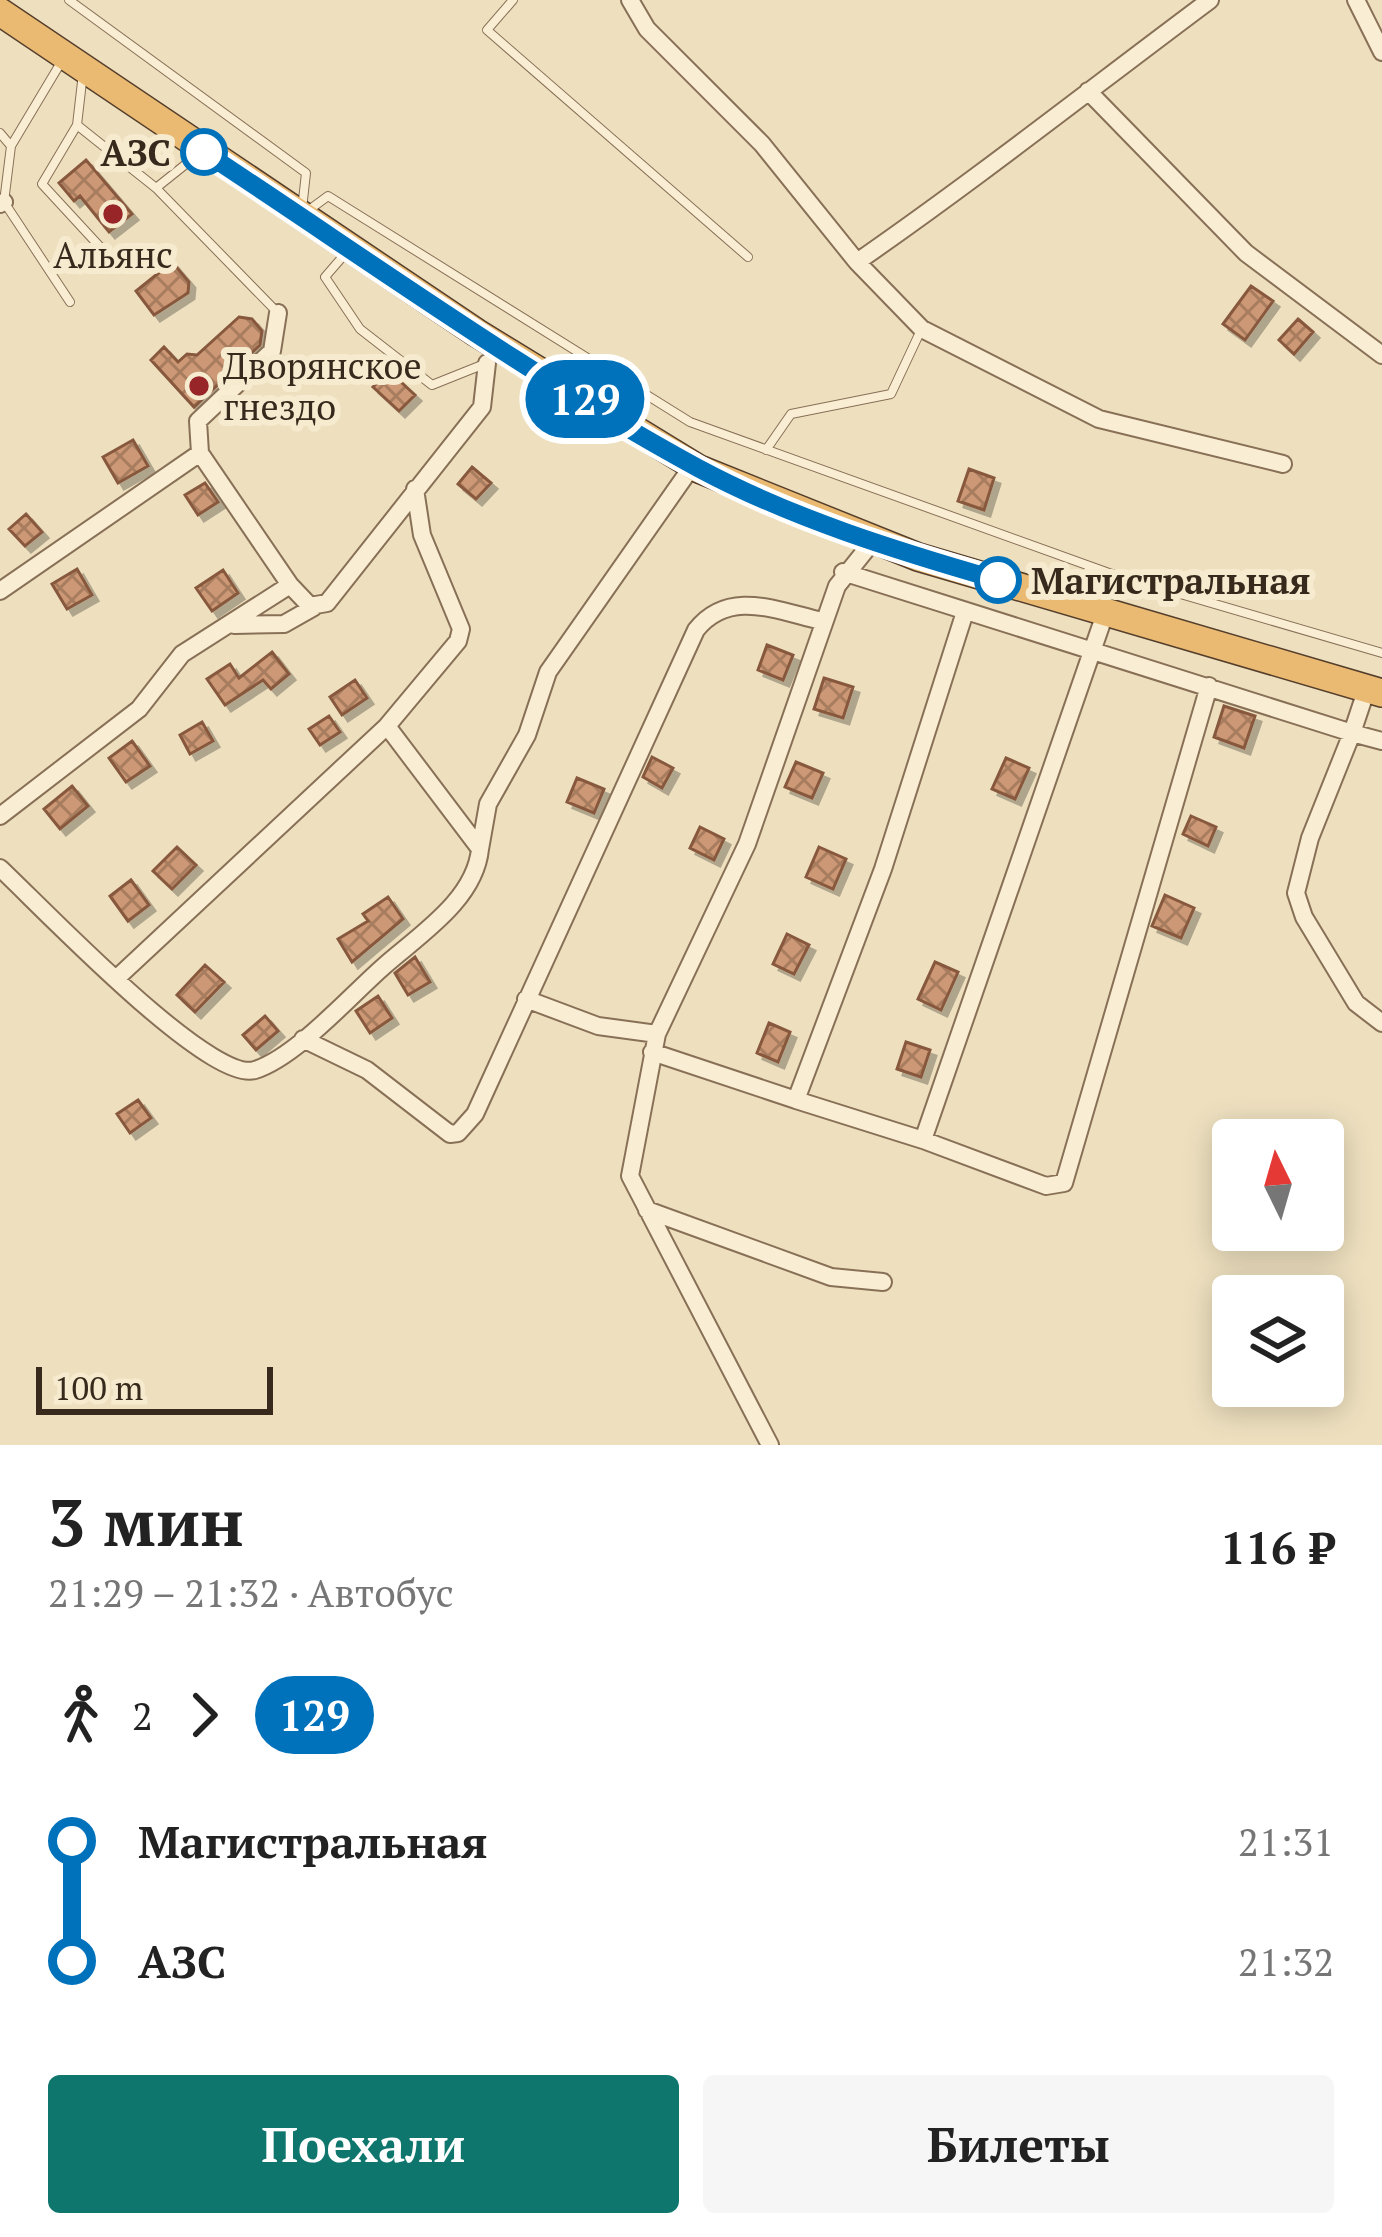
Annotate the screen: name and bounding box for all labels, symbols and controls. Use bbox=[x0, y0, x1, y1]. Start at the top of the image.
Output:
place label: АЗС bbox=[100, 129, 171, 176]
marker: АЗС bbox=[182, 130, 226, 174]
marker: Альянс bbox=[100, 201, 126, 227]
place label: Альянс bbox=[53, 231, 173, 278]
place label: Дворянское гнездо bbox=[223, 342, 422, 430]
line badge: 129 bbox=[516, 360, 654, 438]
text: 129 bbox=[549, 371, 621, 427]
marker: Дворянское гнездо bbox=[186, 373, 212, 399]
place label: Магистральная bbox=[1031, 557, 1311, 604]
marker: Магистральная bbox=[976, 558, 1020, 602]
north arrow bbox=[1212, 1119, 1344, 1251]
map controls bbox=[1212, 1119, 1344, 1407]
button: layers bbox=[1212, 1275, 1344, 1407]
scale bar bbox=[36, 1361, 273, 1414]
text: 100 m bbox=[54, 1366, 143, 1409]
text: 3 мин bbox=[48, 1477, 244, 1565]
text: 116 ₽ bbox=[1220, 1517, 1334, 1577]
text: 21:29 – 21:32 · Автобус bbox=[48, 1566, 454, 1618]
icon: walk bbox=[48, 1682, 114, 1748]
icon: forward bbox=[171, 1682, 237, 1748]
text: 129 bbox=[279, 1687, 350, 1743]
text: 2 bbox=[132, 1689, 153, 1741]
text: Магистральная bbox=[138, 1811, 487, 1871]
text: 21:31 bbox=[1238, 1815, 1334, 1867]
text: АЗС bbox=[138, 1931, 226, 1991]
text: 21:32 bbox=[1238, 1935, 1334, 1987]
button: Поехали bbox=[48, 2075, 679, 2213]
button: Билеты bbox=[703, 2075, 1334, 2213]

